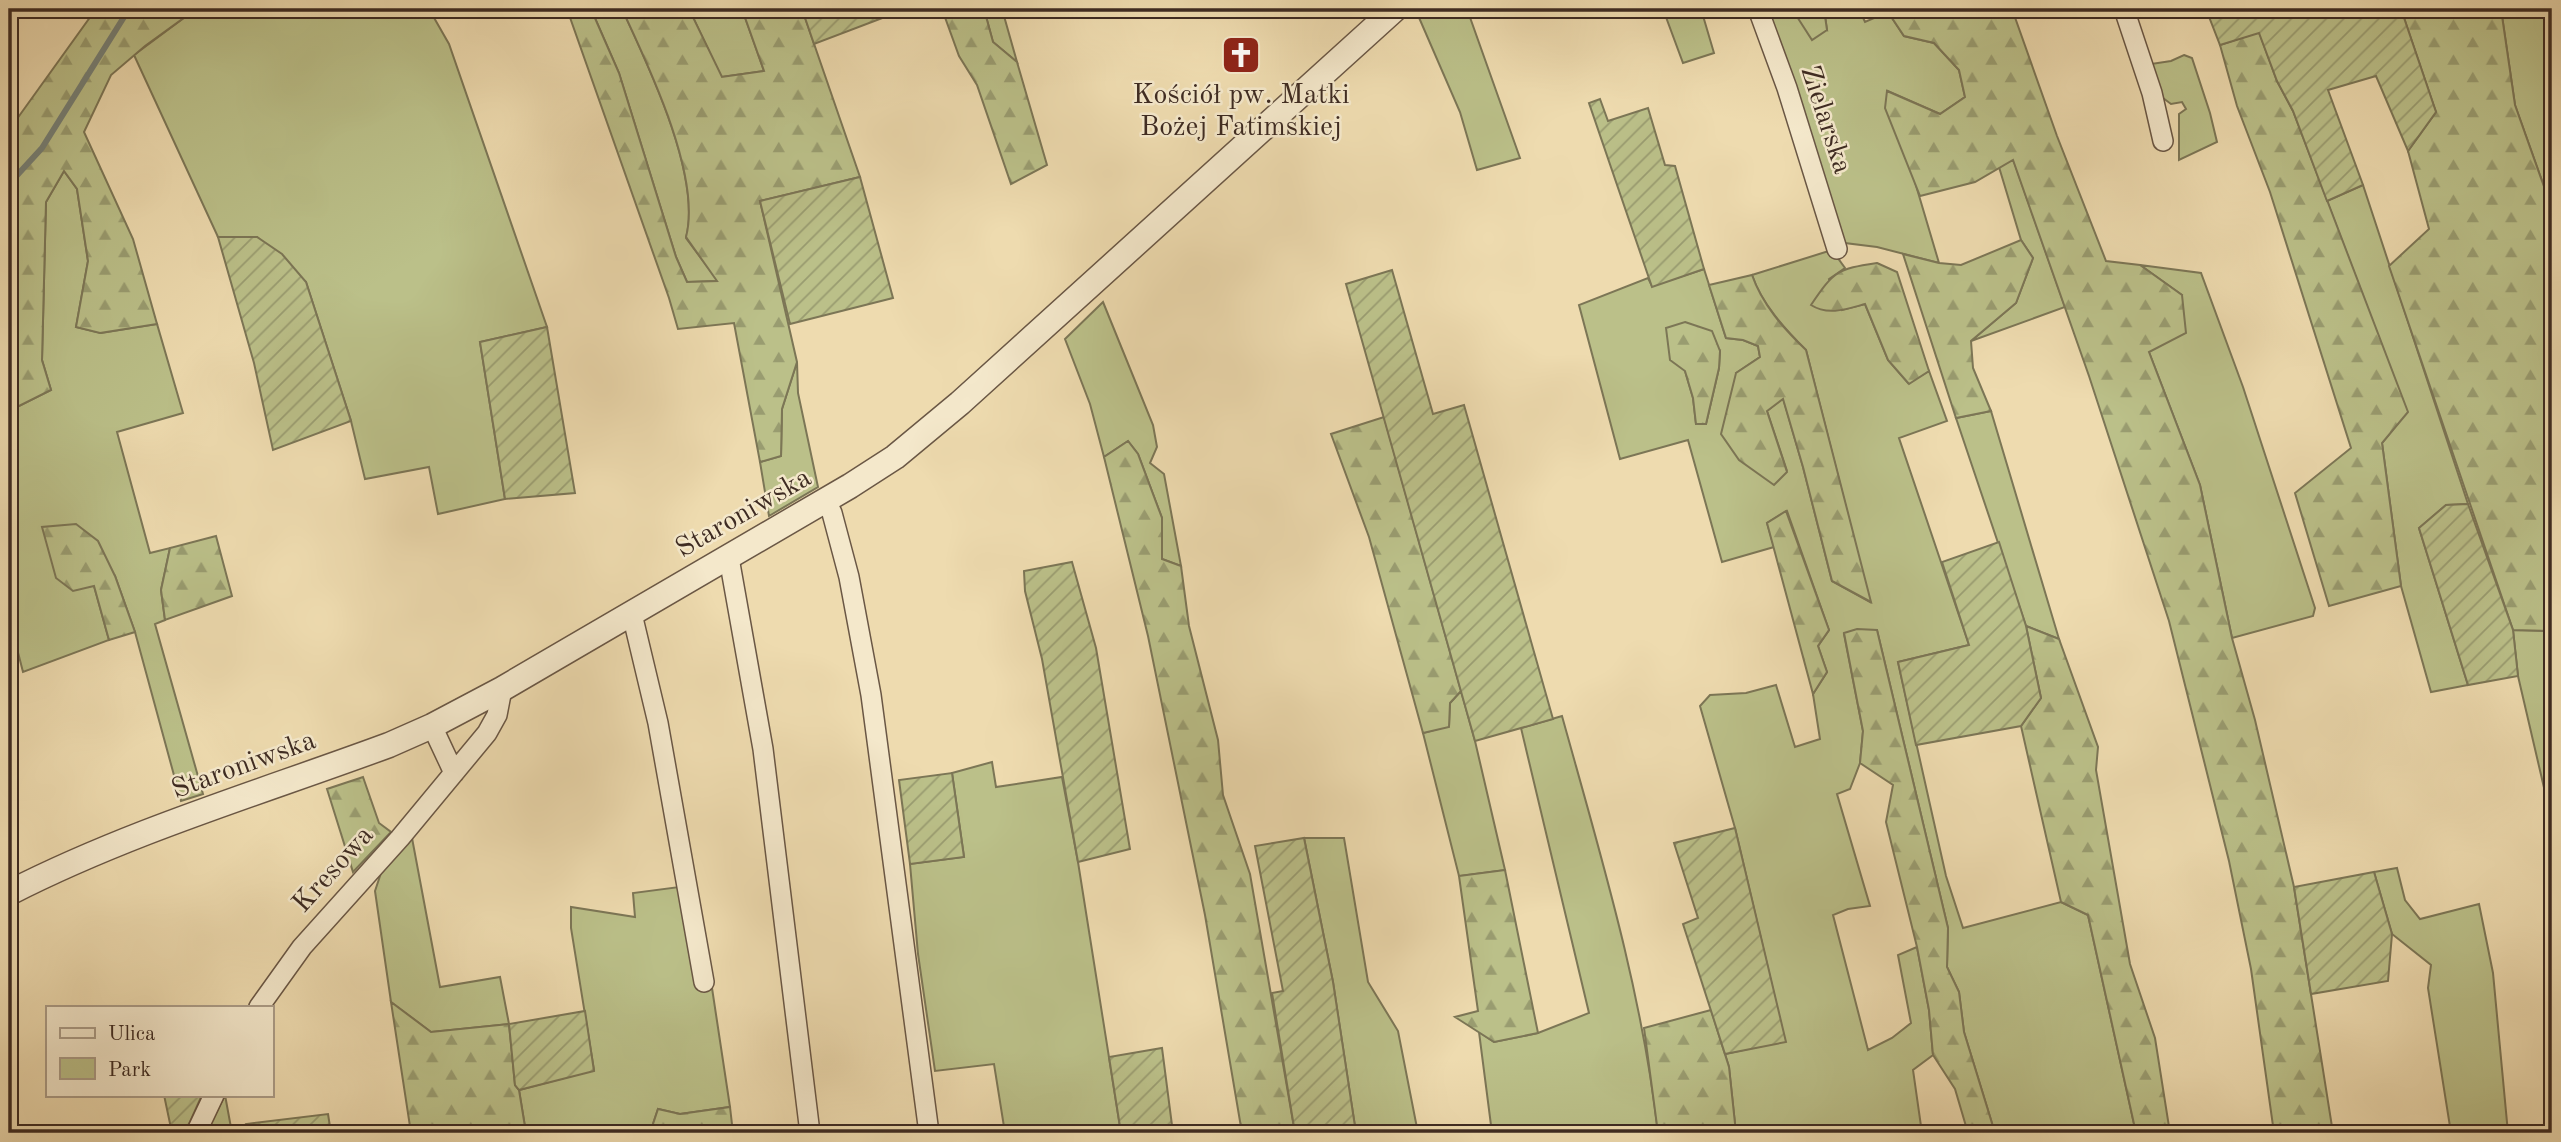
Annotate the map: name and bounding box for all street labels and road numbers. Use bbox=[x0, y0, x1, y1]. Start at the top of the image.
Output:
street label: Zielarska bbox=[1794, 62, 1856, 178]
street label: Staroniwska bbox=[671, 464, 817, 564]
street label: Staroniwska bbox=[168, 727, 320, 805]
street label: Kresowa bbox=[288, 821, 380, 919]

